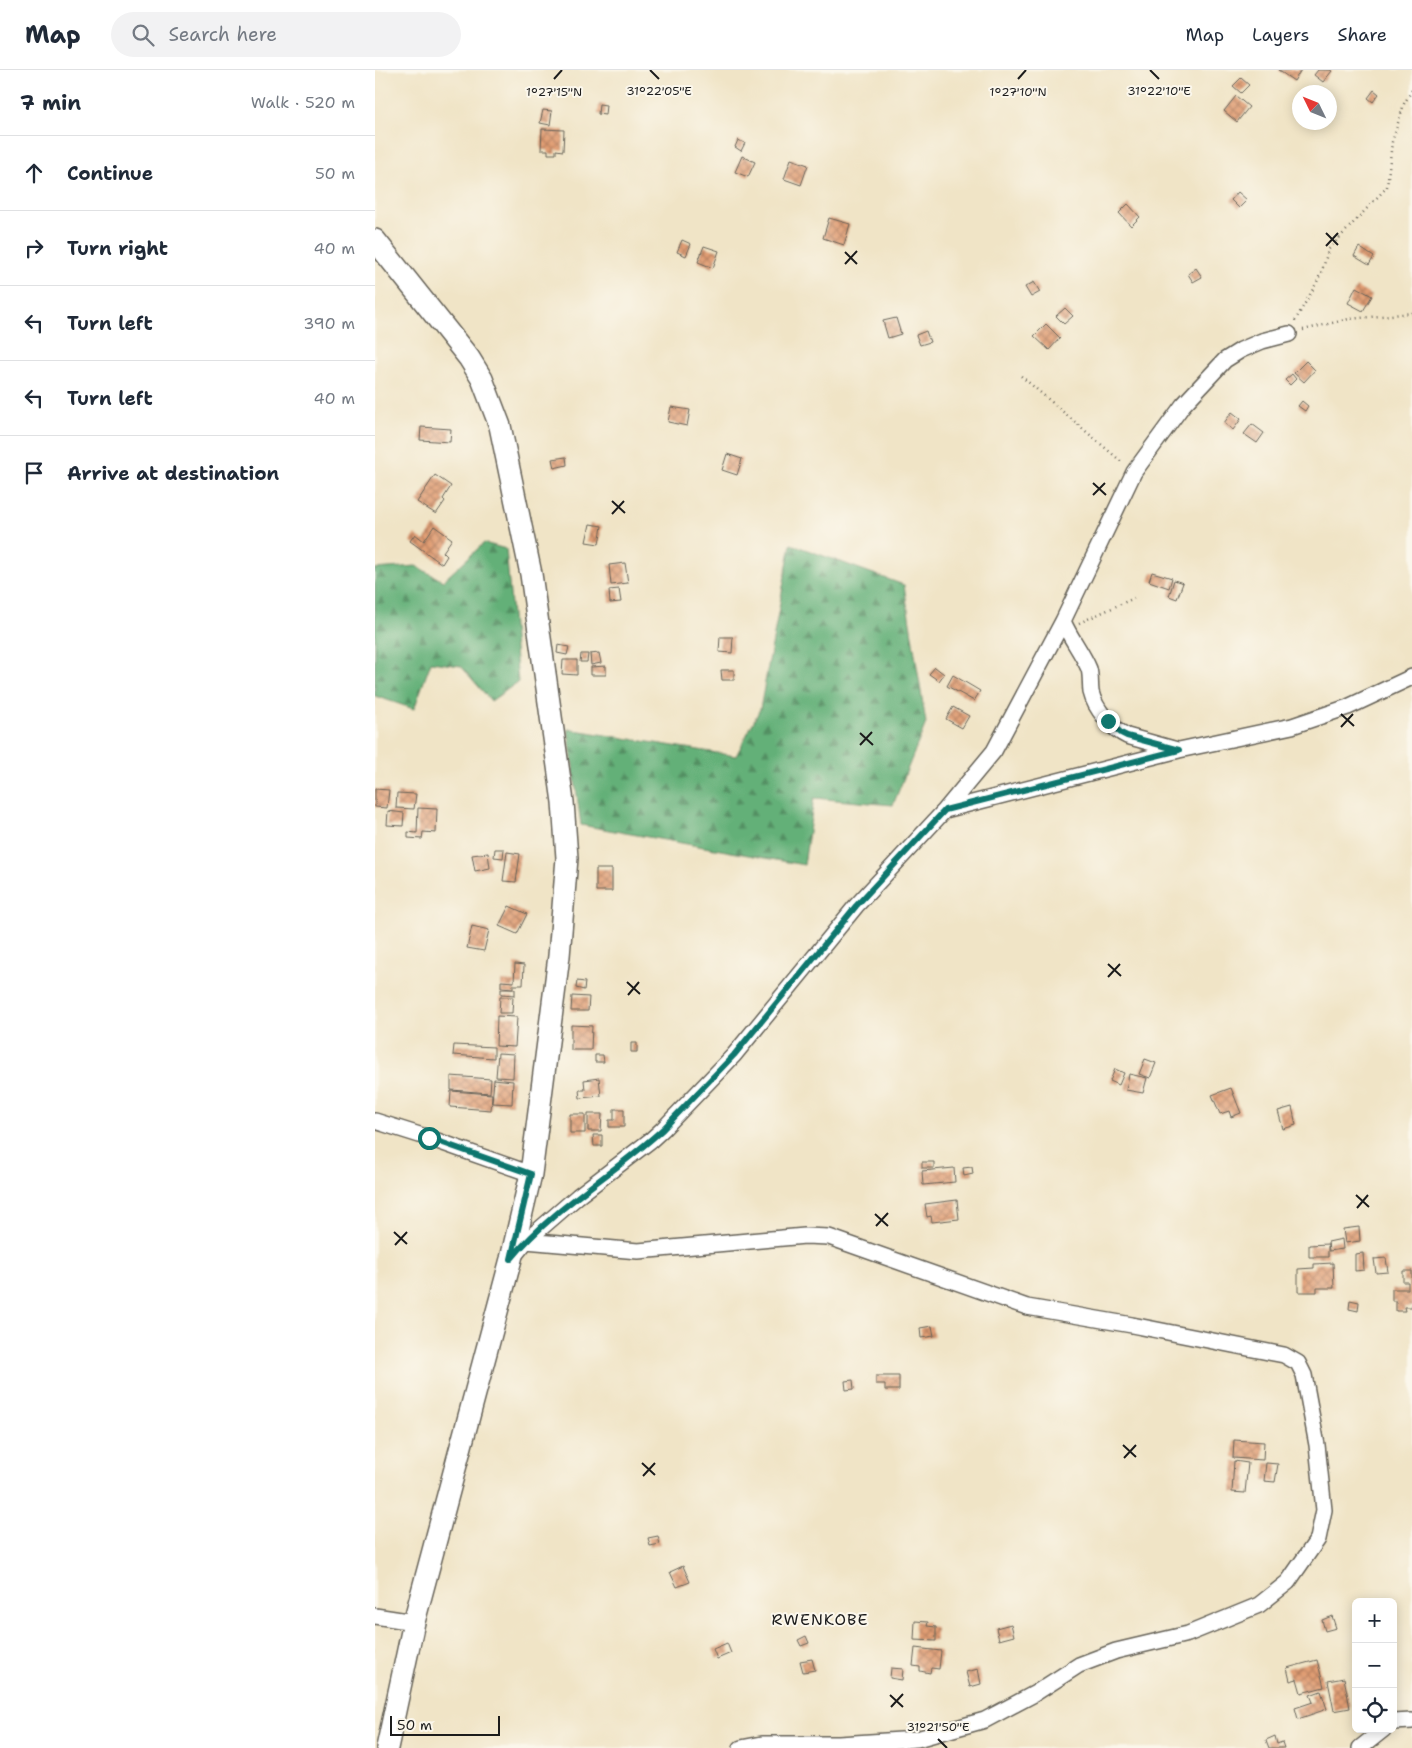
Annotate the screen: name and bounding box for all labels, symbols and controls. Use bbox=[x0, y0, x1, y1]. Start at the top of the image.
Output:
search box bbox=[111, 12, 461, 57]
text: Map bbox=[25, 19, 81, 51]
icon: search bbox=[129, 21, 157, 49]
text: Search here bbox=[169, 22, 277, 47]
text: Map bbox=[1186, 23, 1224, 47]
text: Layers bbox=[1252, 23, 1309, 47]
text: Share bbox=[1337, 23, 1387, 47]
text: 31°22'05"E bbox=[626, 83, 692, 99]
text: 31°22'10"E bbox=[1127, 83, 1191, 99]
text: 1°27'15"N bbox=[526, 84, 582, 100]
text: 1°27'10"N bbox=[989, 84, 1047, 100]
north arrow bbox=[1292, 85, 1337, 130]
text: 7 min bbox=[20, 89, 81, 117]
text: Walk · 520 m bbox=[251, 92, 355, 113]
icon: ahead bbox=[20, 159, 48, 187]
text: Continue bbox=[67, 161, 153, 186]
text: 50 m bbox=[315, 163, 355, 184]
icon: right bbox=[20, 234, 48, 262]
text: Turn right bbox=[67, 236, 168, 261]
text: 40 m bbox=[313, 238, 355, 259]
icon: left bbox=[20, 309, 48, 337]
text: Turn left bbox=[67, 311, 153, 336]
text: 390 m bbox=[303, 313, 355, 334]
icon: left bbox=[20, 384, 48, 412]
text: Turn left bbox=[67, 386, 153, 411]
text: 40 m bbox=[313, 388, 355, 409]
icon: arrive bbox=[20, 459, 48, 487]
text: Arrive at destination bbox=[67, 461, 279, 486]
route end bbox=[1097, 710, 1120, 733]
route start bbox=[418, 1127, 441, 1150]
map controls bbox=[1352, 1598, 1397, 1733]
button: + bbox=[1352, 1598, 1397, 1643]
district label: RWENKOBE bbox=[771, 1609, 869, 1630]
button: − bbox=[1352, 1643, 1397, 1688]
button: locate bbox=[1352, 1688, 1397, 1733]
scale bar bbox=[390, 1713, 500, 1736]
text: 50 m bbox=[397, 1716, 432, 1734]
text: 31°21'50"E bbox=[906, 1719, 970, 1735]

